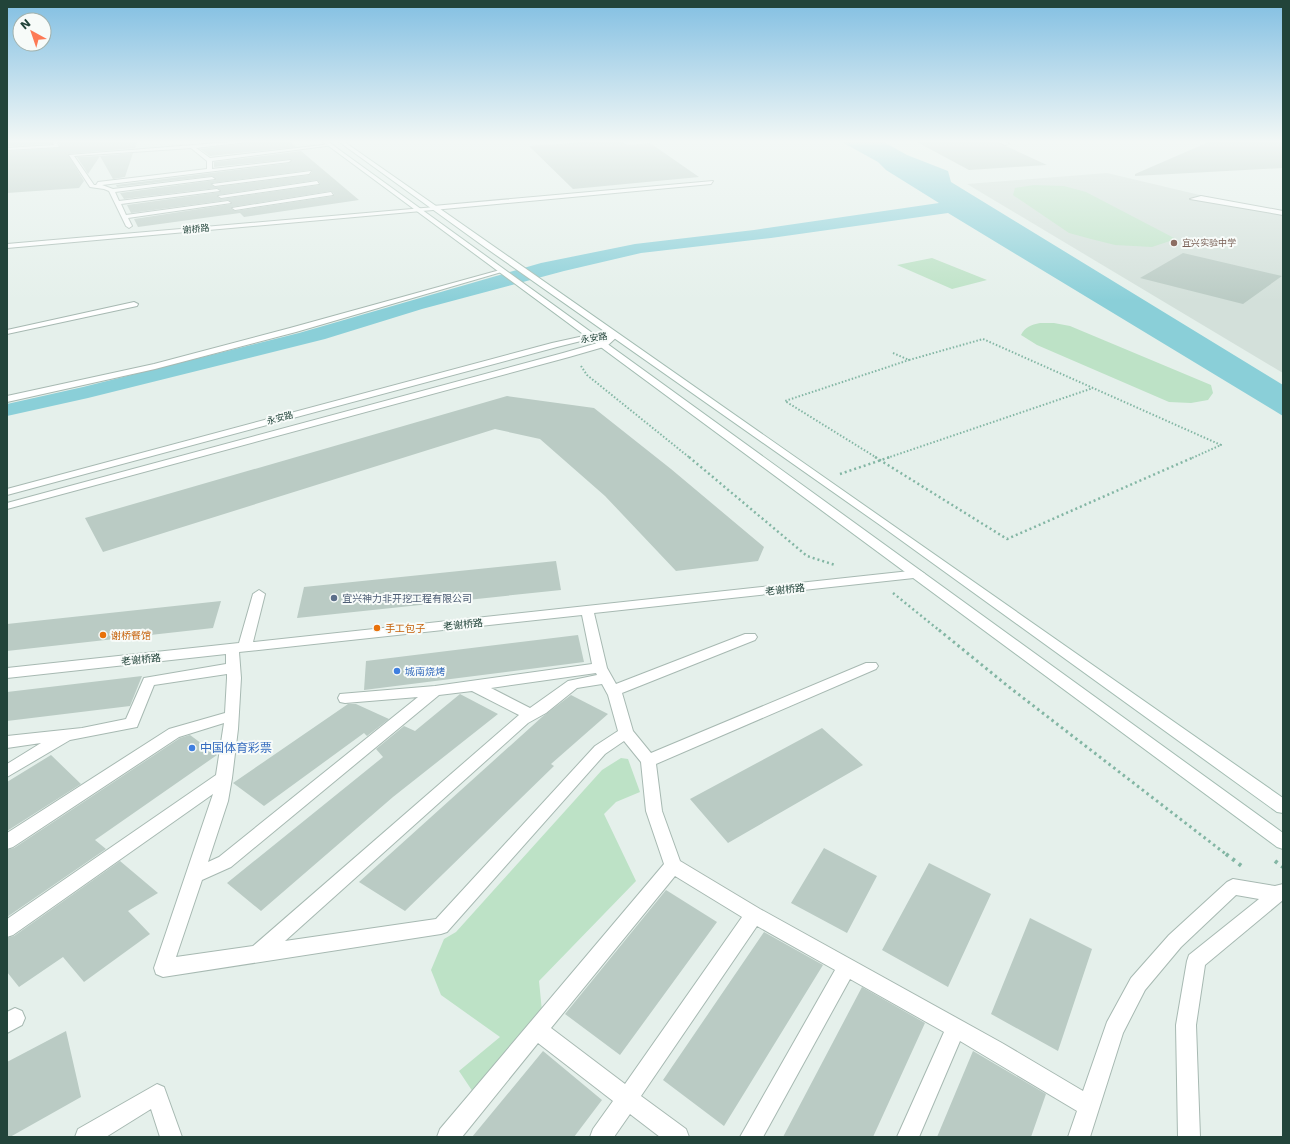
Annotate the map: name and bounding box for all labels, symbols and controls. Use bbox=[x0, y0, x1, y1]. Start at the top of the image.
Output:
north arrow bbox=[12, 12, 52, 52]
text: N bbox=[18, 17, 34, 33]
street label: 谢桥路 bbox=[182, 222, 210, 235]
marker: 宜兴实验中学 bbox=[1169, 238, 1179, 248]
place label: 宜兴实验中学 bbox=[1182, 238, 1236, 248]
street label: 永安路 bbox=[580, 331, 608, 345]
street label: 永安路 bbox=[266, 410, 294, 426]
street label: 老谢桥路 bbox=[765, 582, 806, 597]
marker: 宜兴神力非开挖工程有限公司 bbox=[329, 593, 339, 603]
place label: 宜兴神力非开挖工程有限公司 bbox=[342, 593, 472, 604]
street label: 老谢桥路 bbox=[443, 617, 484, 632]
marker: 手工包子 bbox=[372, 623, 382, 633]
place label: 手工包子 bbox=[385, 623, 425, 634]
marker: 谢桥餐馆 bbox=[98, 630, 108, 640]
place label: 谢桥餐馆 bbox=[111, 630, 151, 641]
street label: 老谢桥路 bbox=[121, 652, 162, 667]
marker: 城南烧烤 bbox=[392, 666, 402, 676]
place label: 城南烧烤 bbox=[405, 666, 445, 677]
place label: 中国体育彩票 bbox=[200, 741, 272, 755]
marker: 中国体育彩票 bbox=[187, 743, 197, 753]

